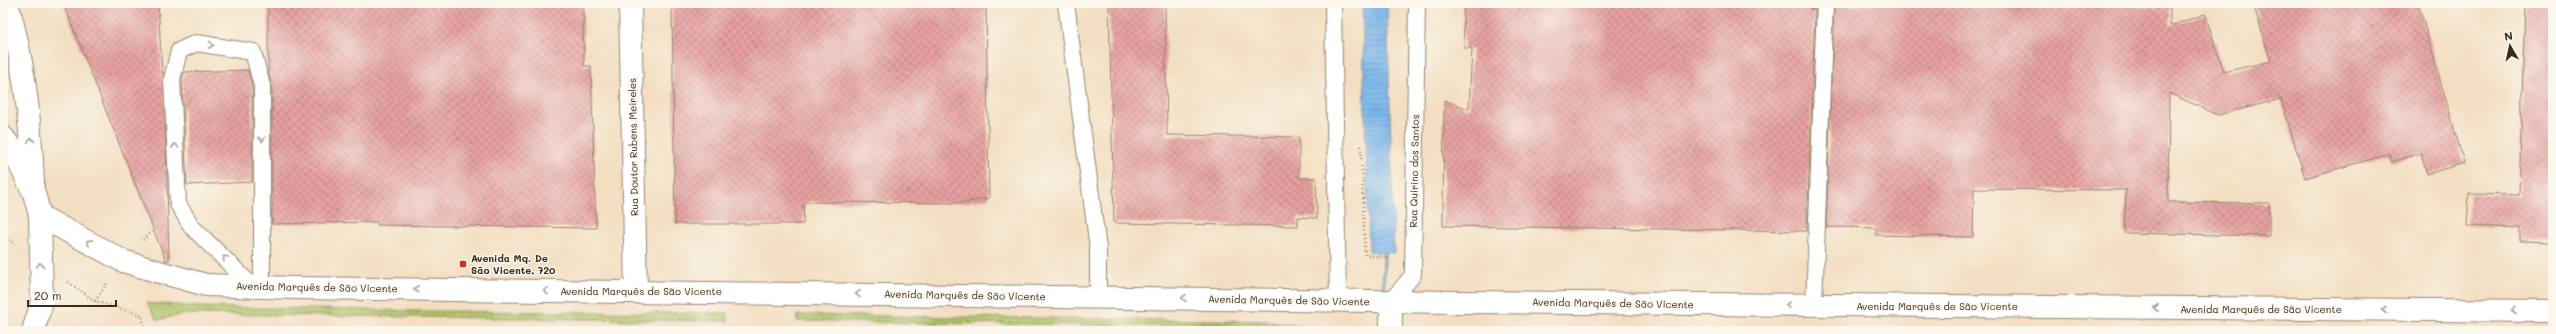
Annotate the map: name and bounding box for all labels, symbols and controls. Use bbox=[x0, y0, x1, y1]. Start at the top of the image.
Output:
north arrow bbox=[2490, 26, 2530, 66]
text: N bbox=[2503, 28, 2514, 44]
one-way arrow bbox=[208, 40, 214, 49]
street label: Rua Doutor Rubens Meireles bbox=[625, 78, 641, 216]
street label: Rua Quirino dos Santos bbox=[1406, 114, 1422, 228]
one-way arrow bbox=[258, 136, 266, 142]
one-way arrow bbox=[27, 137, 36, 143]
one-way arrow bbox=[171, 143, 179, 149]
one-way arrow bbox=[86, 240, 93, 247]
place label: Avenida Mq. De São Vicente, 720 bbox=[471, 251, 556, 277]
one-way arrow bbox=[222, 255, 230, 263]
marker: Avenida Mq. De São Vicente, 720 bbox=[458, 259, 468, 269]
one-way arrow bbox=[36, 262, 44, 268]
street label: Avenida Marquês de São Vicente bbox=[236, 279, 398, 295]
scale bar bbox=[28, 282, 116, 308]
street label: Avenida Marquês de São Vicente bbox=[560, 284, 722, 298]
one-way arrow bbox=[413, 285, 419, 293]
text: 20 m bbox=[34, 287, 62, 303]
one-way arrow bbox=[543, 287, 549, 295]
street label: Avenida Marquês de São Vicente bbox=[884, 287, 1046, 303]
one-way arrow bbox=[855, 290, 861, 298]
street label: Avenida Marquês de São Vicente bbox=[1208, 292, 1370, 308]
one-way arrow bbox=[1181, 294, 1187, 302]
street label: Avenida Marquês de São Vicente bbox=[1532, 295, 1694, 311]
street label: Avenida Marquês de São Vicente bbox=[1856, 299, 2018, 313]
one-way arrow bbox=[1785, 301, 1791, 309]
street label: Avenida Marquês de São Vicente bbox=[2180, 302, 2342, 316]
one-way arrow bbox=[2153, 304, 2159, 312]
one-way arrow bbox=[2381, 305, 2387, 314]
one-way arrow bbox=[2511, 306, 2517, 314]

